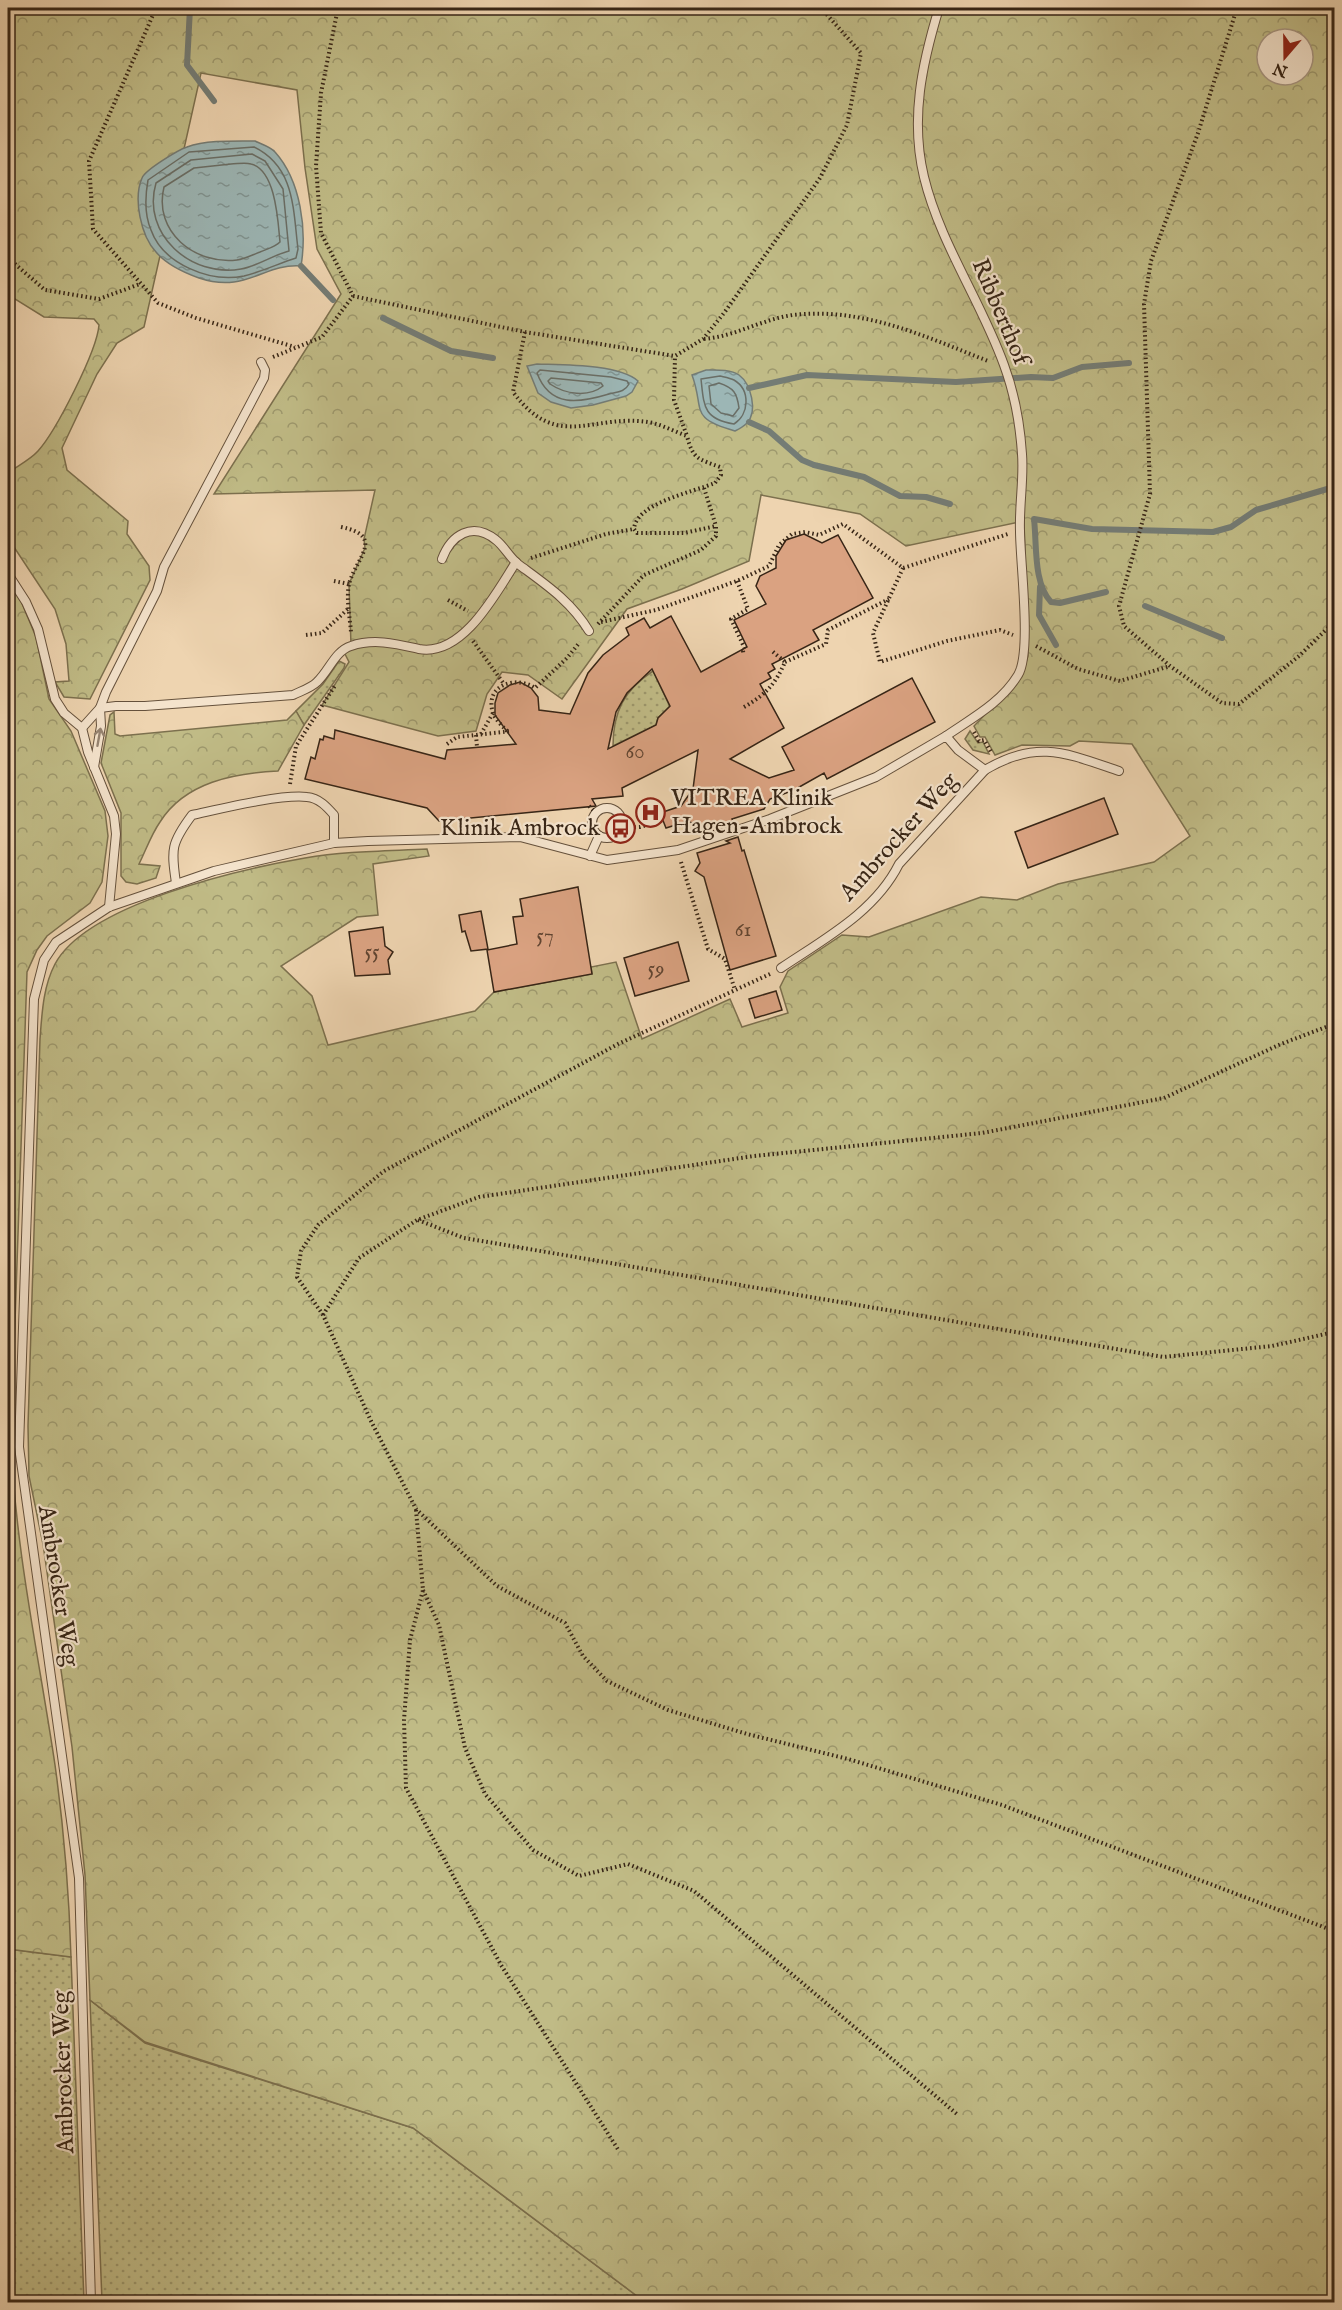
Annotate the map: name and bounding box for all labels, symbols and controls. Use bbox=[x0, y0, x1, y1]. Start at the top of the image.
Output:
north arrow bbox=[1255, 27, 1315, 87]
text: N bbox=[1270, 57, 1291, 81]
street label: Ribberthof bbox=[964, 254, 1038, 374]
one-way arrow bbox=[94, 728, 105, 748]
house number: 60 bbox=[625, 739, 645, 766]
street label: Ambrocker Weg bbox=[832, 765, 966, 909]
place label: VITREA Klinik Hagen-Ambrock bbox=[670, 783, 842, 842]
hospital icon: VITREA Klinik Hagen-Ambrock bbox=[634, 796, 666, 828]
bus stop icon: Klinik Ambrock bbox=[605, 812, 637, 844]
place label: Klinik Ambrock bbox=[440, 813, 600, 844]
house number: 61 bbox=[735, 917, 751, 944]
house number: 57 bbox=[536, 923, 554, 950]
house number: 55 bbox=[364, 939, 380, 966]
house number: 59 bbox=[648, 956, 664, 983]
street label: Ambrocker Weg bbox=[30, 1502, 86, 1670]
street label: Ambrocker Weg bbox=[46, 1989, 82, 2155]

